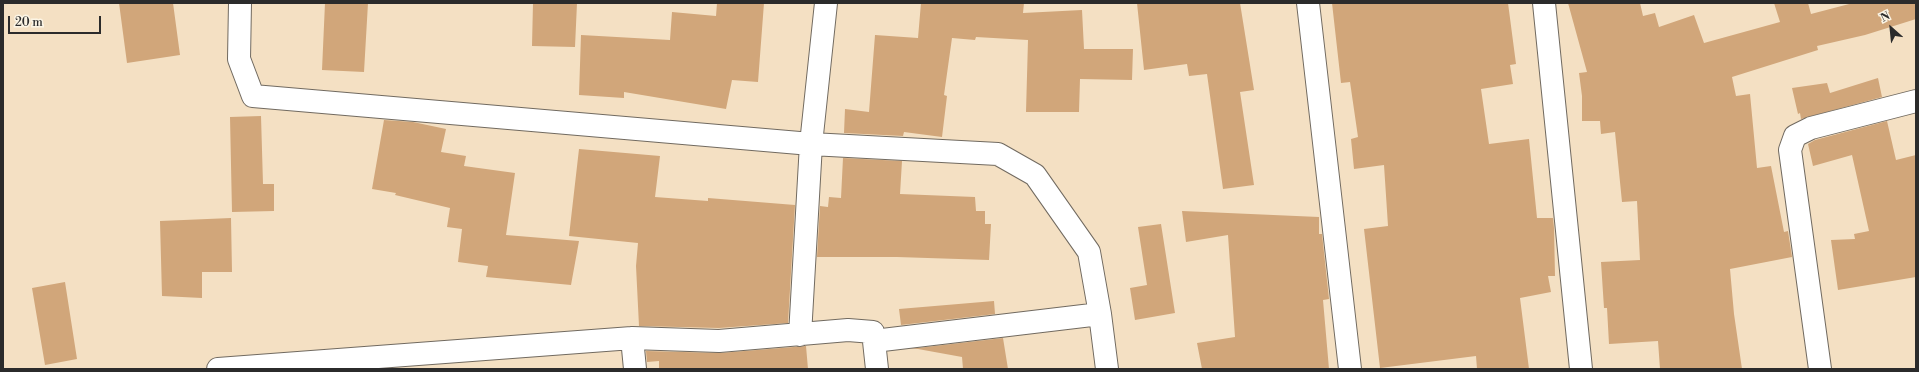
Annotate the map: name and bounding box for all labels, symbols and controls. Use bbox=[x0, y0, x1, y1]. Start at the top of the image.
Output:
scale bar bbox=[10, 8, 103, 34]
north arrow bbox=[1871, 8, 1911, 48]
text: N bbox=[1878, 9, 1893, 26]
text: 20 m bbox=[15, 15, 43, 30]

